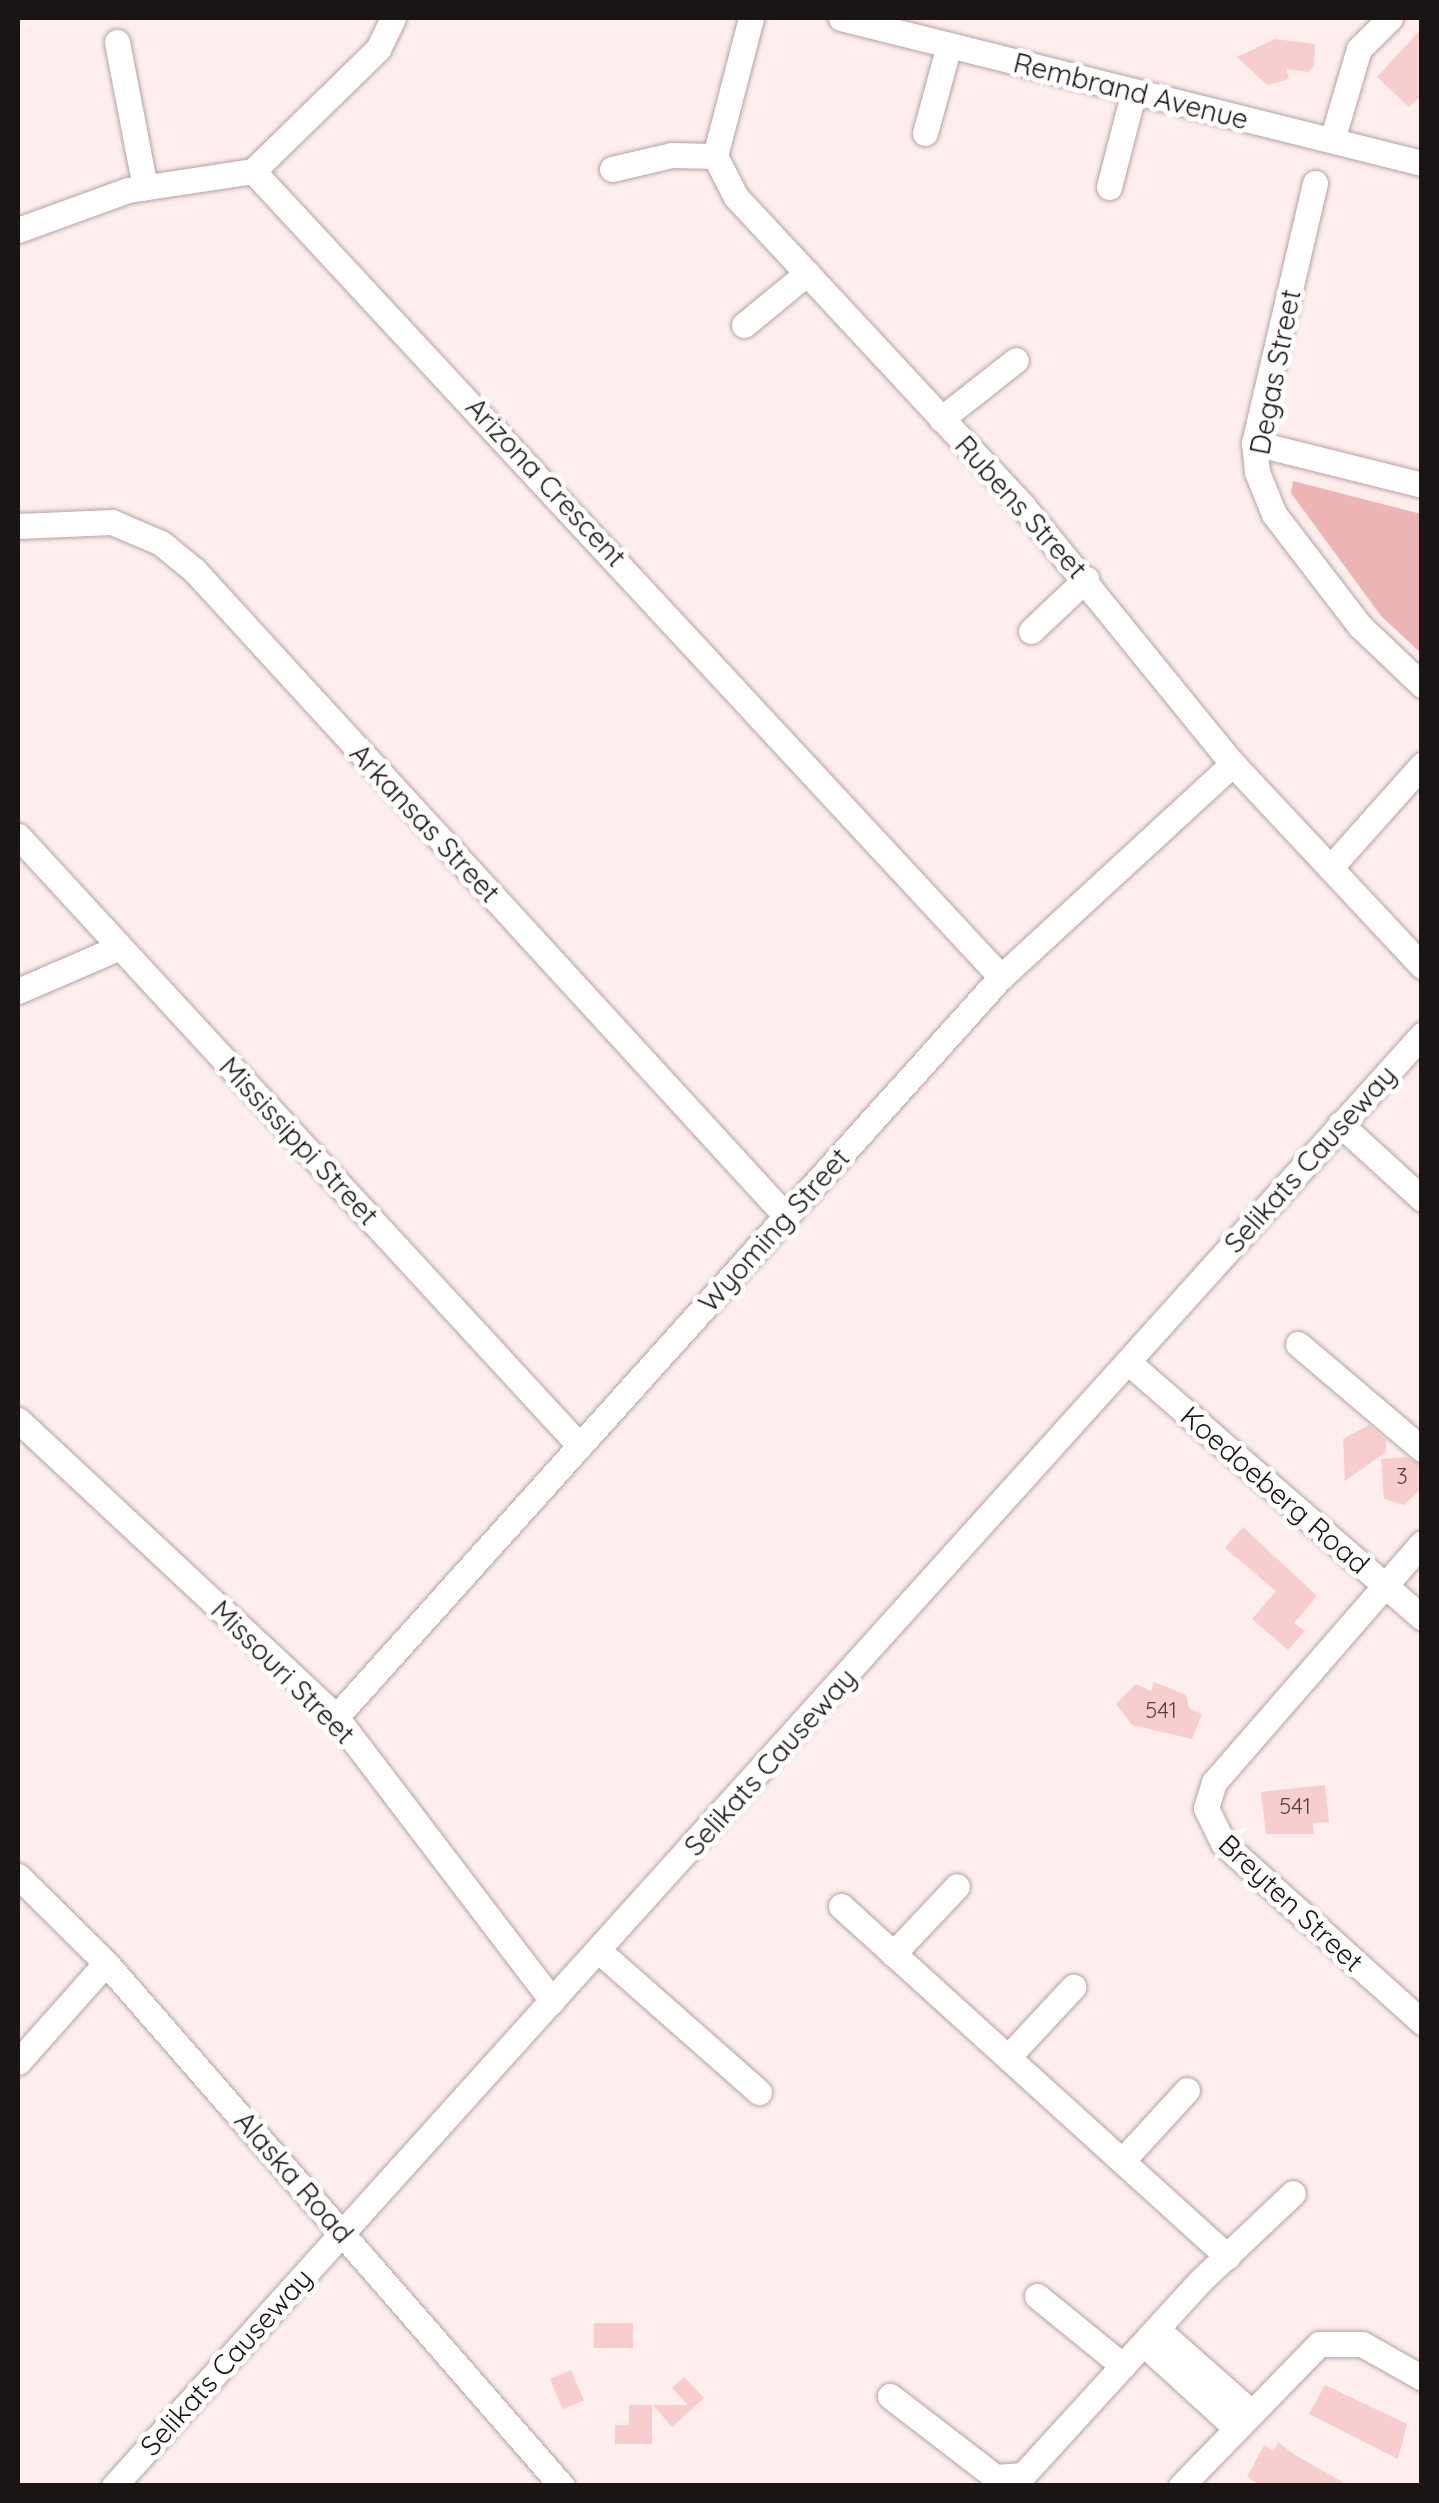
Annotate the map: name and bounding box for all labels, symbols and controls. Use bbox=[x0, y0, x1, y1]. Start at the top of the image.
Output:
street label: Rembrand Avenue bbox=[1010, 46, 1252, 136]
street label: Degas Street bbox=[1243, 287, 1307, 457]
street label: Arizona Crescent bbox=[459, 390, 633, 574]
street label: Rubens Street bbox=[948, 429, 1094, 585]
street label: Arkansas Street bbox=[343, 737, 507, 909]
street label: Mississippi Street bbox=[212, 1050, 386, 1232]
street label: Selikats Causeway bbox=[1217, 1058, 1403, 1260]
street label: Wyoming Street bbox=[692, 1141, 856, 1319]
street label: Koedoeberg Road bbox=[1174, 1399, 1376, 1581]
house number: 3 bbox=[1396, 1464, 1408, 1490]
street label: Missouri Street bbox=[204, 1593, 362, 1751]
street label: Selikats Causeway bbox=[677, 1661, 863, 1863]
house number: 541 bbox=[1145, 1698, 1177, 1724]
house number: 541 bbox=[1279, 1794, 1311, 1820]
street label: Breyten Street bbox=[1212, 1827, 1370, 1979]
street label: Alaska Road bbox=[228, 2104, 360, 2250]
street label: Selikats Causeway bbox=[133, 2261, 319, 2463]

